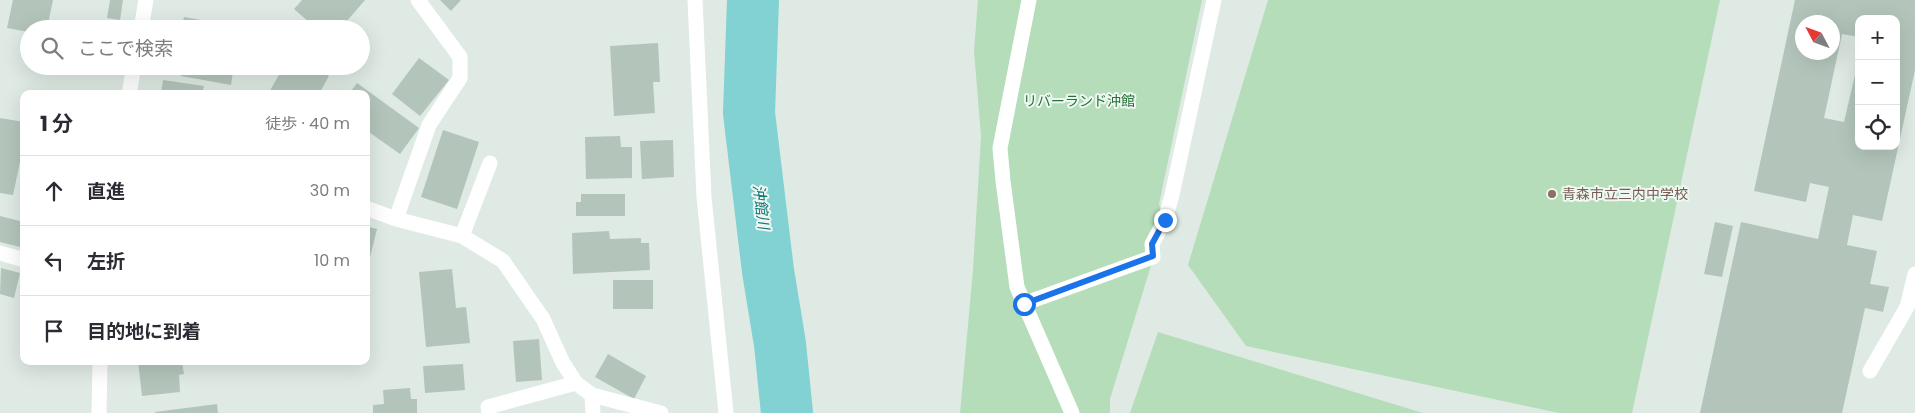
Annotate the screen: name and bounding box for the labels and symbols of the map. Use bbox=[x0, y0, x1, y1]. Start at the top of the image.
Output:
north arrow bbox=[1795, 15, 1840, 60]
park label: リバーランド沖館 bbox=[1023, 91, 1135, 111]
water label: 沖館川 bbox=[748, 183, 775, 233]
place label: 青森市立三内中学校 bbox=[1562, 184, 1688, 204]
marker: 青森市立三内中学校 bbox=[1546, 188, 1558, 200]
route end bbox=[1154, 209, 1177, 232]
route start bbox=[1013, 293, 1036, 316]

